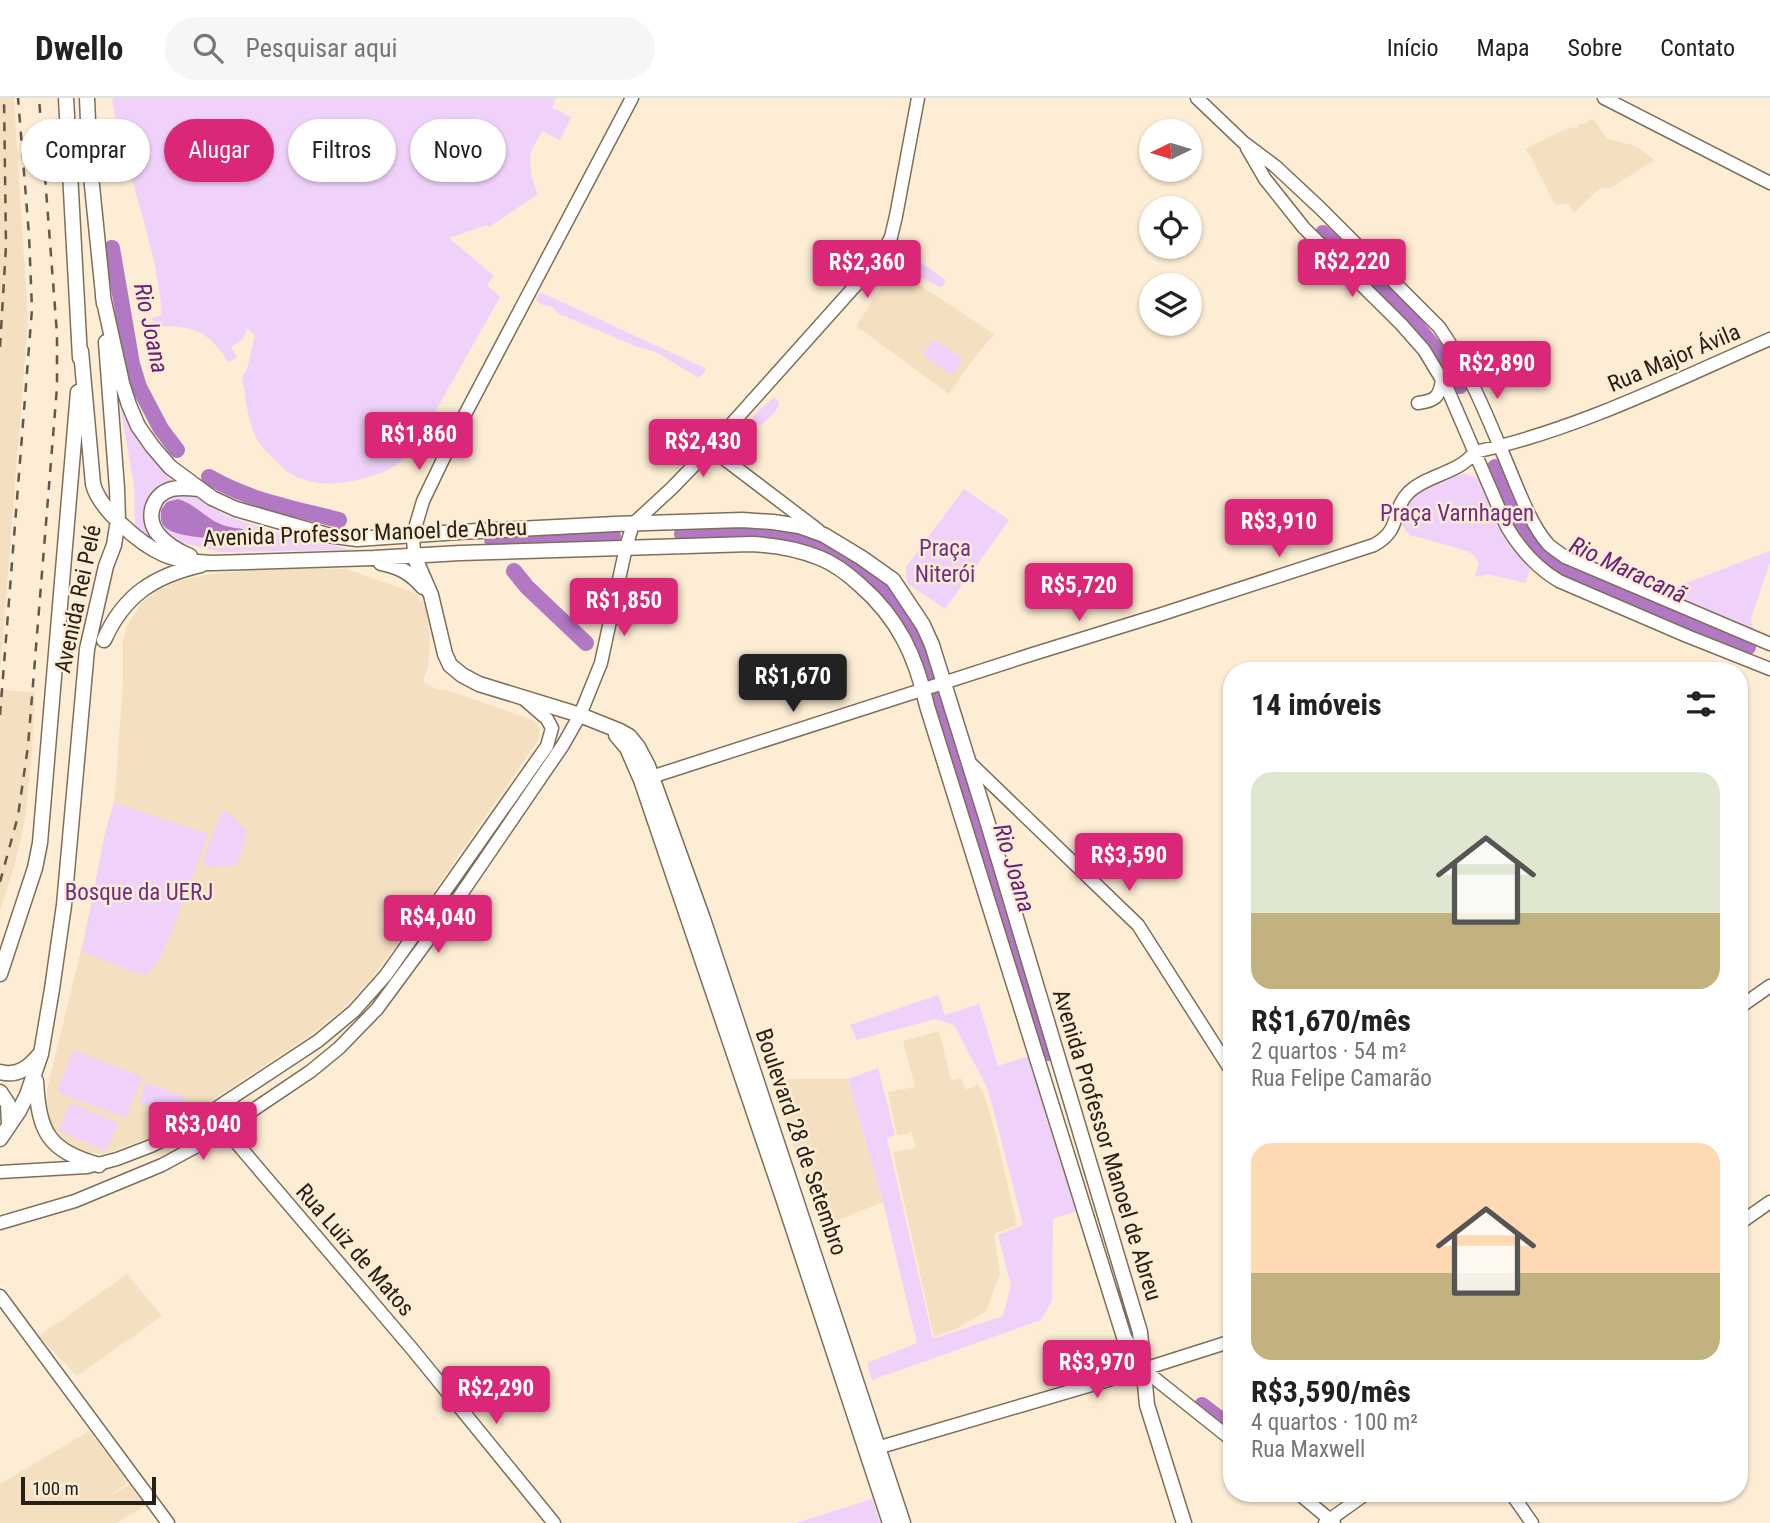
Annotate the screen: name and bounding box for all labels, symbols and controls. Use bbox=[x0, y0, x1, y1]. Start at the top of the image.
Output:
search box bbox=[165, 17, 655, 80]
text: Dwello bbox=[35, 29, 123, 68]
icon: search bbox=[189, 29, 227, 67]
text: Pesquisar aqui bbox=[245, 33, 397, 63]
text: Início bbox=[1387, 34, 1439, 62]
text: Mapa bbox=[1477, 34, 1530, 62]
text: Sobre bbox=[1568, 34, 1622, 62]
text: Contato bbox=[1660, 34, 1735, 62]
chip: Comprar bbox=[21, 119, 150, 182]
chip: Alugar bbox=[164, 119, 274, 182]
chip: Filtros bbox=[288, 119, 396, 182]
chip: Novo bbox=[410, 119, 506, 182]
north arrow bbox=[1139, 119, 1202, 182]
map controls bbox=[1139, 119, 1202, 336]
button: locate bbox=[1139, 196, 1202, 259]
pin: R$2,360 bbox=[802, 240, 932, 300]
pin: R$2,220 bbox=[1287, 240, 1417, 299]
text: R$2,220 bbox=[1314, 248, 1390, 275]
text: R$2,360 bbox=[829, 249, 905, 276]
button: layers bbox=[1139, 273, 1202, 336]
water label: Rio Joana bbox=[128, 280, 174, 376]
street label: Rua Major Ávila bbox=[1603, 317, 1744, 398]
pin: R$2,890 bbox=[1432, 342, 1562, 401]
text: R$2,890 bbox=[1459, 350, 1535, 377]
pin: R$1,860 bbox=[354, 412, 484, 472]
pin: R$2,430 bbox=[638, 420, 768, 479]
text: R$1,860 bbox=[381, 421, 457, 448]
text: R$2,430 bbox=[665, 428, 741, 455]
pin: R$3,910 bbox=[1214, 500, 1344, 559]
park label: Praça Varnhagen bbox=[1380, 500, 1534, 527]
text: R$3,910 bbox=[1241, 508, 1317, 535]
street label: Avenida Professor Manoel de Abreu bbox=[203, 514, 527, 552]
street label: Avenida Rei Pelé bbox=[49, 523, 107, 675]
water label: Rio Maracanã bbox=[1565, 531, 1691, 609]
park label: Praça Niterói bbox=[915, 535, 975, 588]
pin: R$5,720 bbox=[1014, 564, 1144, 623]
text: R$5,720 bbox=[1041, 572, 1117, 599]
pin: R$1,850 bbox=[559, 578, 689, 638]
text: R$1,850 bbox=[586, 587, 662, 614]
pin: R$1,670 bbox=[728, 654, 858, 714]
text: R$1,670 bbox=[755, 663, 831, 690]
icon: filters bbox=[1682, 685, 1720, 723]
text: 14 imóveis bbox=[1251, 687, 1382, 722]
icon: home bbox=[1423, 817, 1549, 943]
water label: Rio Joana bbox=[987, 820, 1041, 916]
pin: R$3,590 bbox=[1064, 834, 1194, 893]
text: R$3,590 bbox=[1091, 842, 1167, 869]
park label: Bosque da UERJ bbox=[65, 879, 213, 906]
pin: R$4,040 bbox=[373, 896, 503, 955]
text: R$4,040 bbox=[400, 904, 476, 931]
street label: Avenida Professor Manoel de Abreu bbox=[1047, 986, 1167, 1304]
text: R$1,670/mês bbox=[1251, 1003, 1411, 1038]
street label: Boulevard 28 de Setembro bbox=[749, 1025, 853, 1259]
text: 2 quartos · 54 m² bbox=[1251, 1038, 1407, 1065]
text: Rua Felipe Camarão bbox=[1251, 1065, 1432, 1092]
pin: R$3,040 bbox=[138, 1102, 268, 1162]
text: R$3,040 bbox=[165, 1111, 241, 1138]
street label: Rua Luiz de Matos bbox=[290, 1178, 420, 1322]
icon: home bbox=[1423, 1188, 1549, 1314]
pin: R$3,970 bbox=[1032, 1340, 1162, 1400]
text: R$3,970 bbox=[1059, 1349, 1135, 1376]
pin: R$2,290 bbox=[431, 1366, 561, 1426]
text: R$3,590/mês bbox=[1251, 1374, 1411, 1409]
text: R$2,290 bbox=[458, 1375, 534, 1402]
text: 4 quartos · 100 m² bbox=[1251, 1409, 1418, 1436]
text: Rua Maxwell bbox=[1251, 1436, 1365, 1463]
scale bar bbox=[21, 1474, 156, 1506]
text: 100 m bbox=[32, 1477, 79, 1500]

